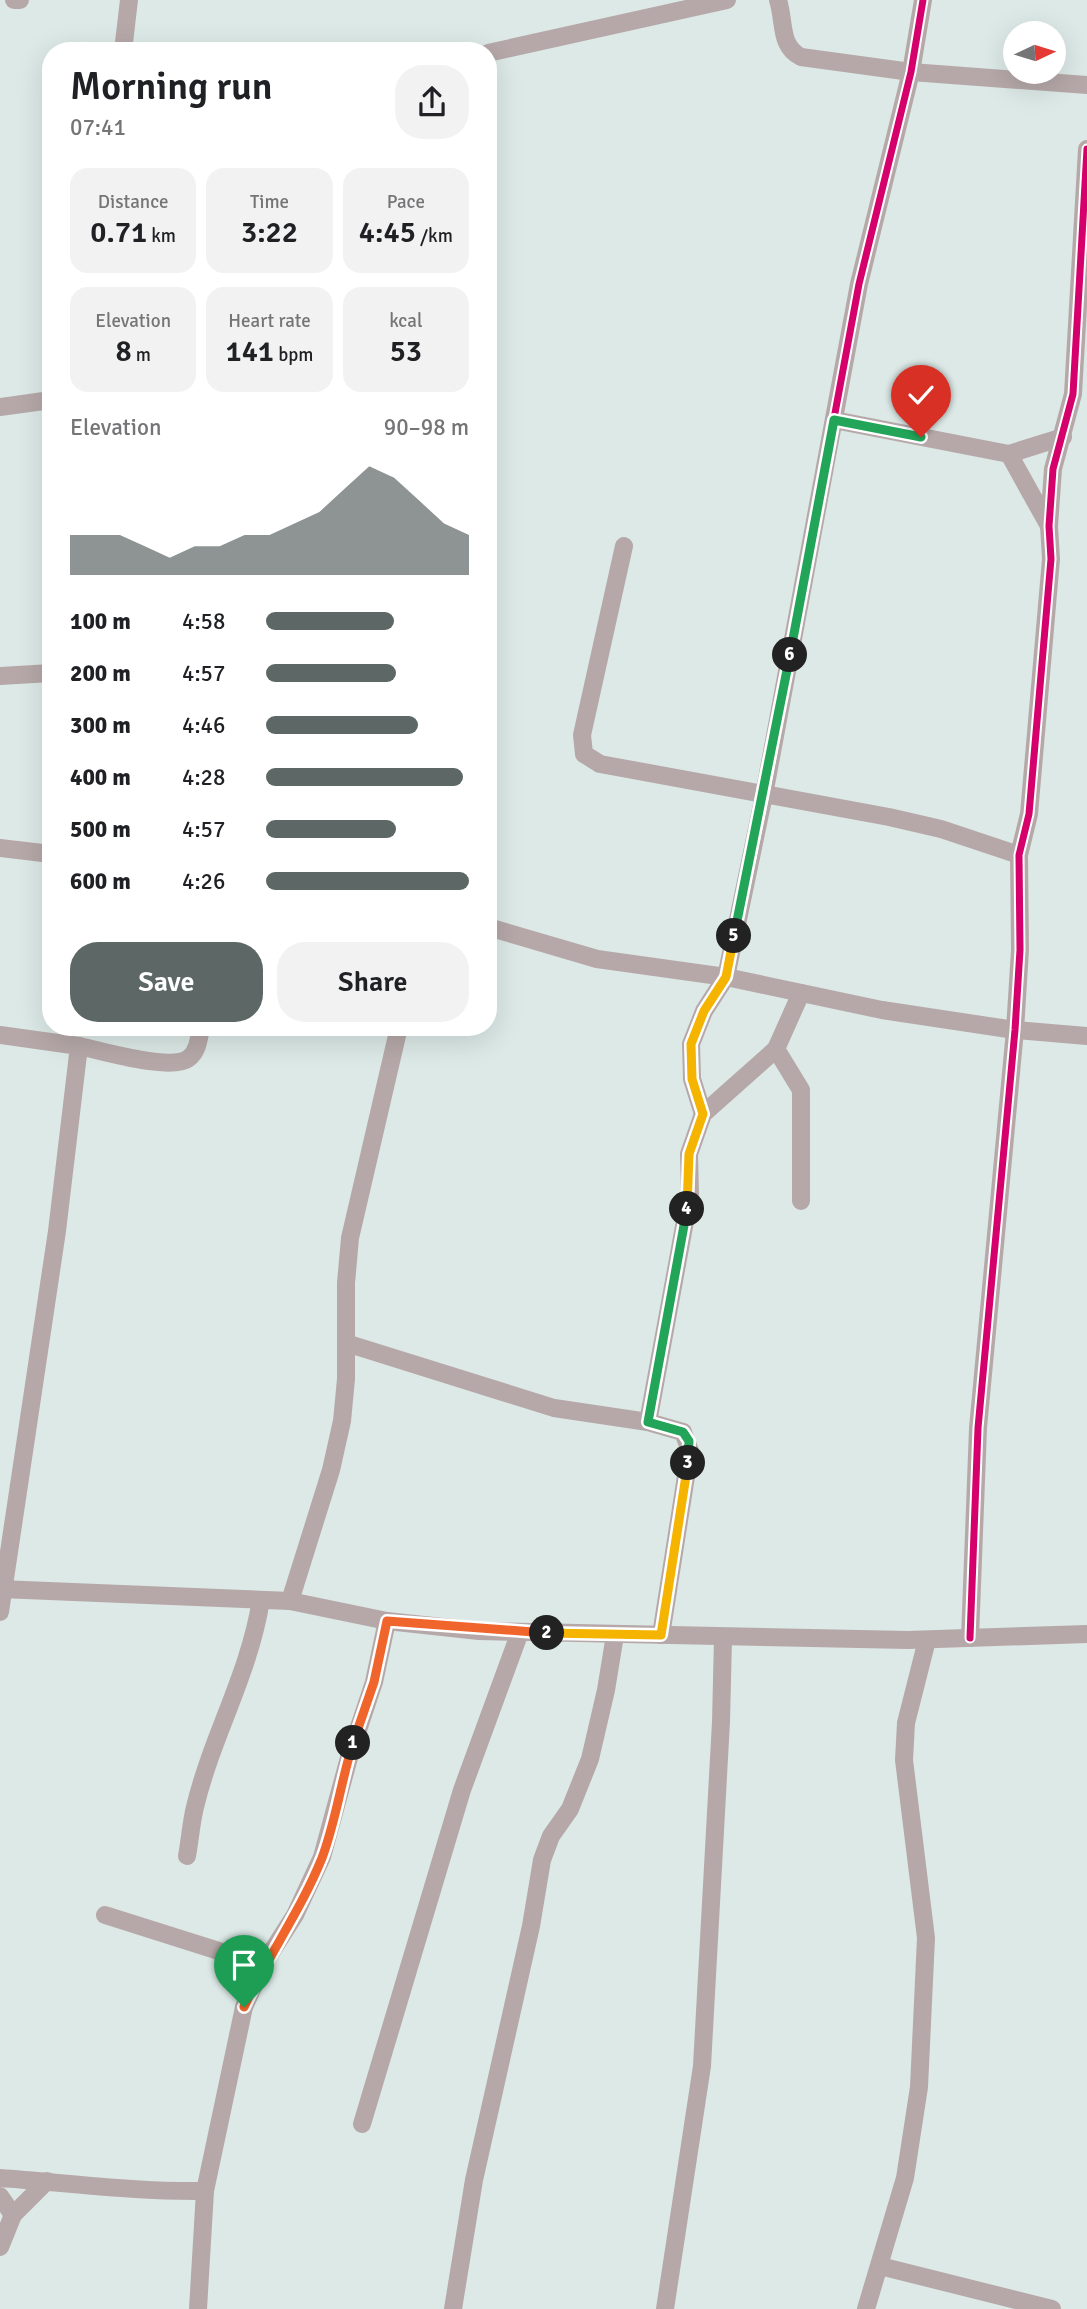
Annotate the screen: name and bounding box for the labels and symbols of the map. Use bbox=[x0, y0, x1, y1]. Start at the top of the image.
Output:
north arrow bbox=[1003, 21, 1066, 84]
pin bbox=[891, 365, 951, 437]
pin: 6 bbox=[772, 638, 808, 672]
pin: 5 bbox=[716, 918, 752, 954]
pin: 4 bbox=[670, 1192, 704, 1226]
pin: 3 bbox=[670, 1446, 706, 1480]
pin: 2 bbox=[530, 1616, 564, 1650]
pin: 1 bbox=[336, 1726, 370, 1760]
pin bbox=[214, 1935, 274, 2007]

